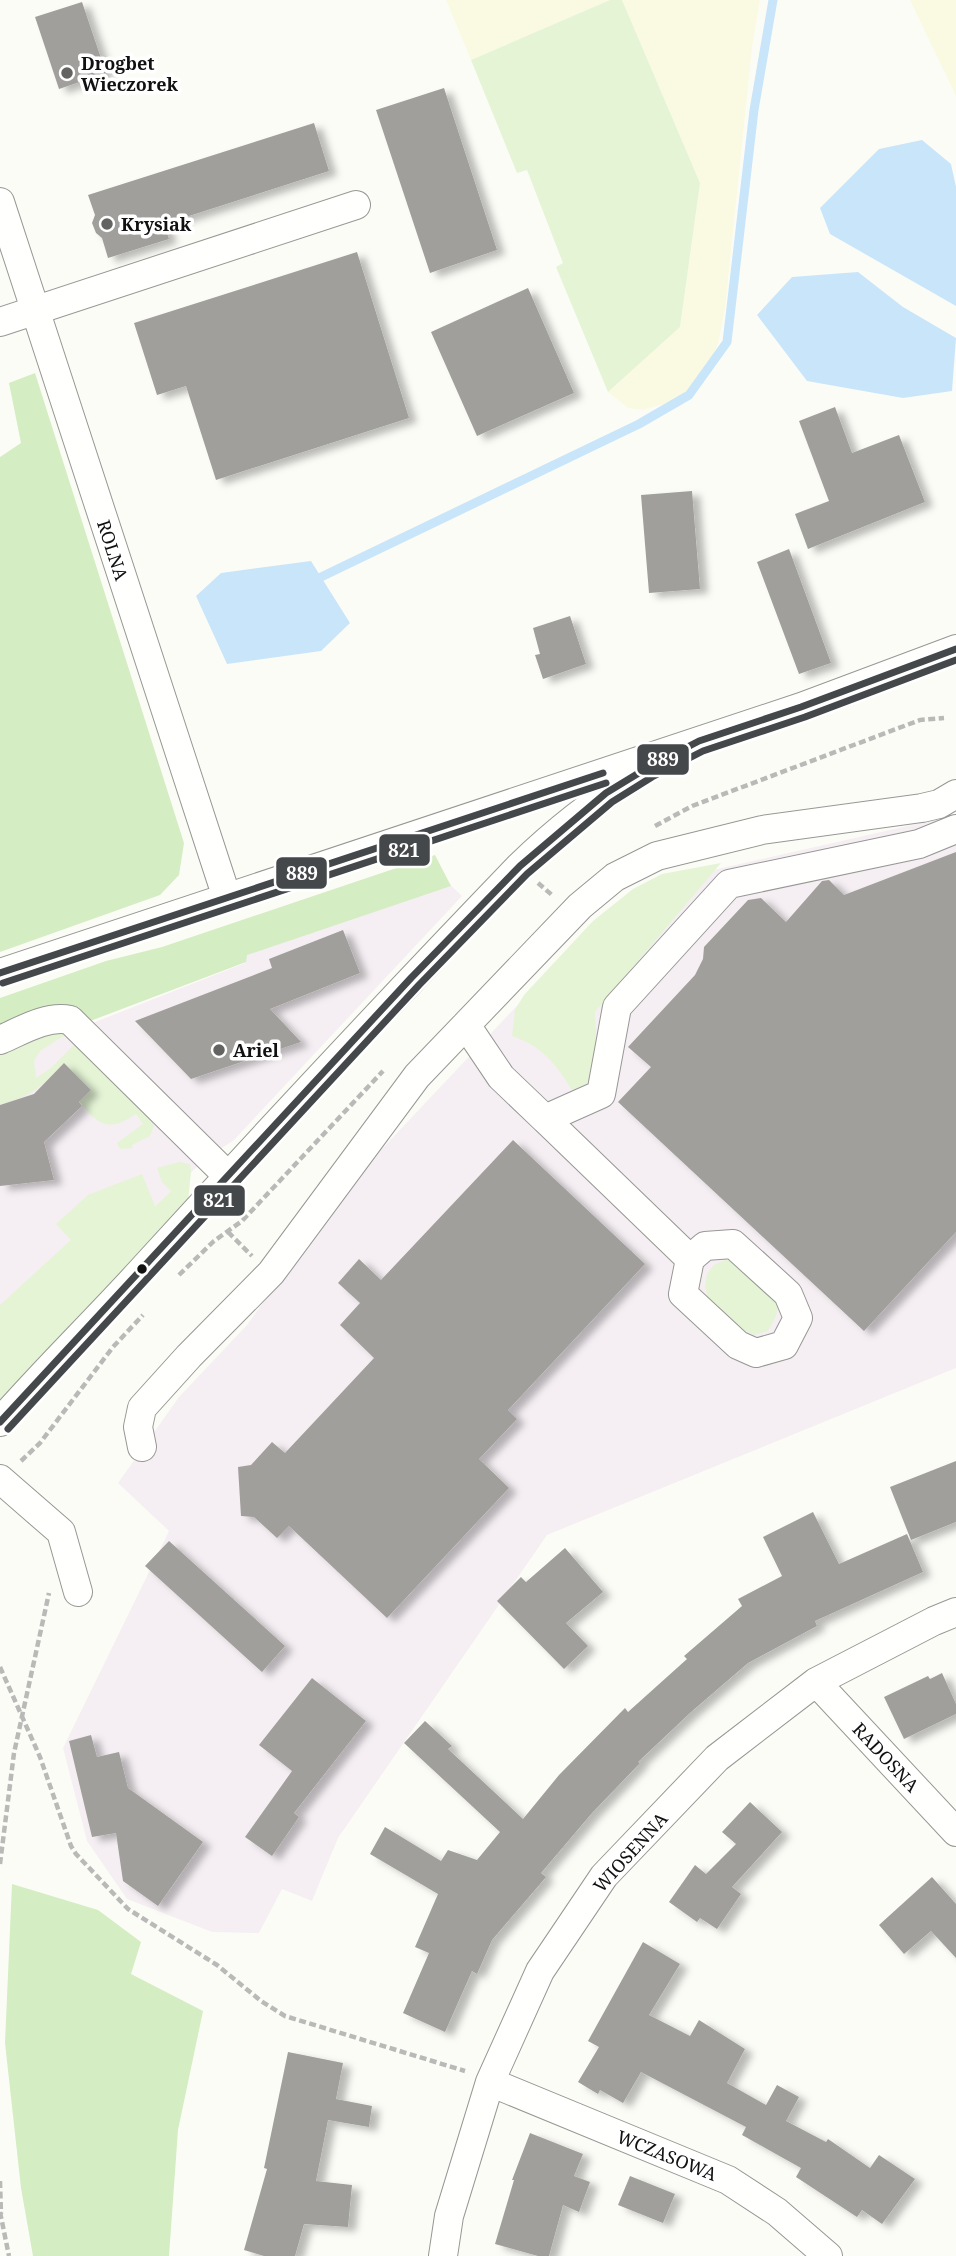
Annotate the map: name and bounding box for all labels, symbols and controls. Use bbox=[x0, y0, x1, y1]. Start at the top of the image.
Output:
place label: Drogbet Wieczorek bbox=[81, 51, 179, 96]
marker: Drogbet Wieczorek bbox=[59, 65, 75, 81]
place label: Krysiak bbox=[121, 212, 192, 236]
marker: Krysiak bbox=[99, 216, 115, 232]
street label: ROLNA bbox=[92, 517, 134, 584]
line badge: 889 bbox=[636, 743, 690, 776]
text: 889 bbox=[647, 746, 679, 772]
line badge: 821 bbox=[378, 833, 431, 867]
text: 821 bbox=[388, 837, 420, 863]
line badge: 889 bbox=[275, 856, 328, 890]
text: 889 bbox=[286, 860, 318, 886]
place label: Ariel bbox=[233, 1038, 280, 1062]
marker: Ariel bbox=[211, 1042, 227, 1058]
line badge: 821 bbox=[193, 1184, 246, 1217]
text: 821 bbox=[203, 1187, 235, 1213]
unlabelled marker bbox=[135, 1262, 149, 1276]
street label: RADOSNA bbox=[848, 1717, 925, 1797]
street label: WIOSENNA bbox=[588, 1807, 673, 1897]
street label: WCZASOWA bbox=[613, 2124, 721, 2186]

